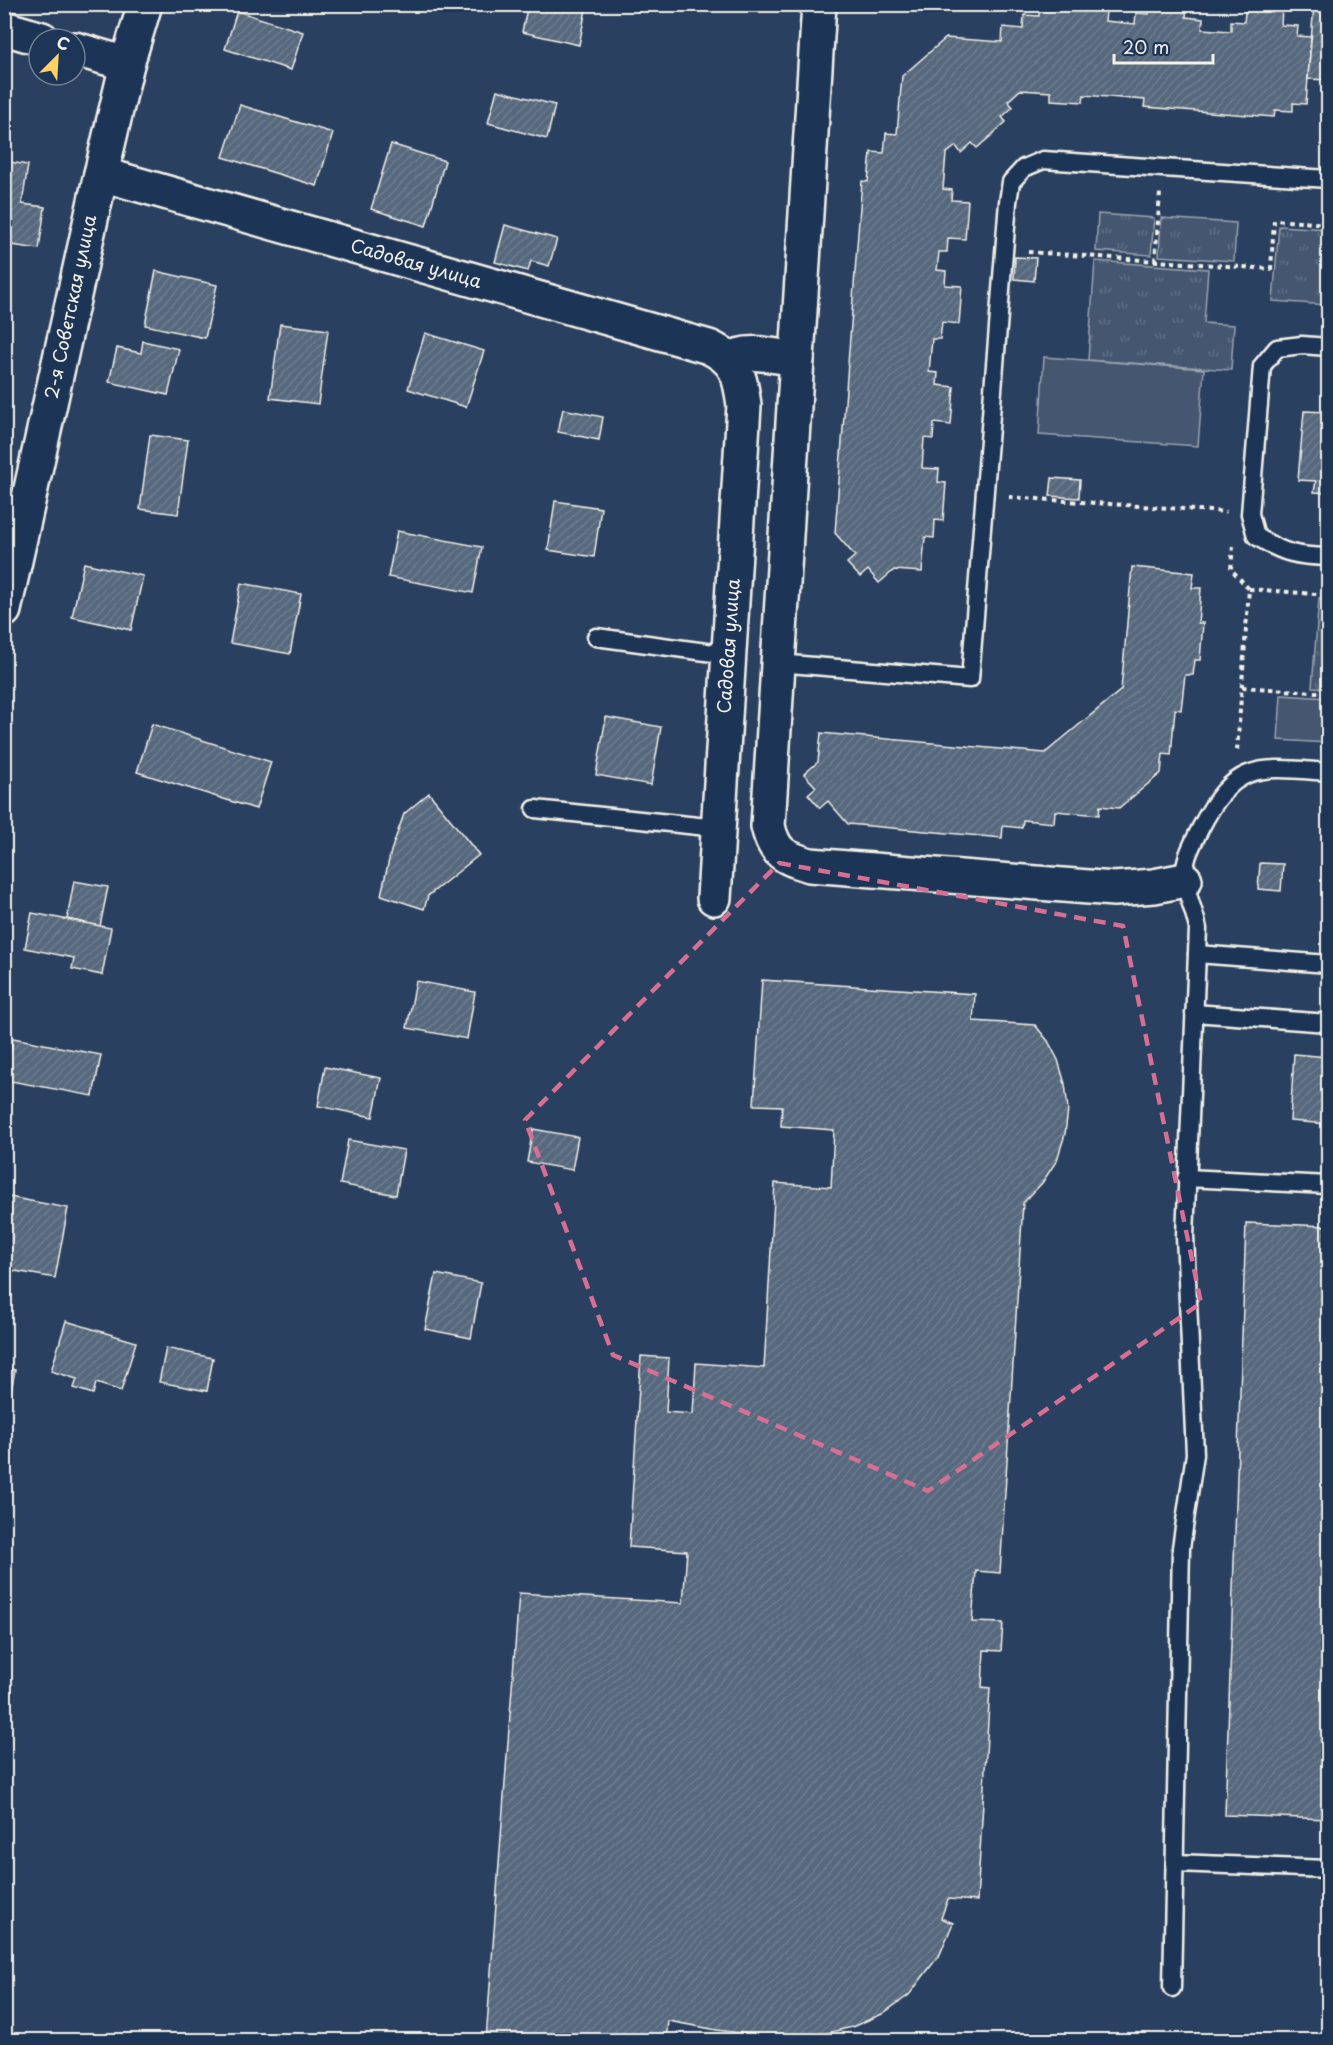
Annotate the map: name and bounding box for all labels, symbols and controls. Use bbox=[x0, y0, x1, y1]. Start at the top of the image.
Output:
north arrow bbox=[27, 27, 87, 87]
scale bar bbox=[1114, 27, 1213, 65]
text: С bbox=[53, 29, 74, 56]
text: 20 m bbox=[1123, 33, 1169, 60]
street label: 2-я Советская улица bbox=[37, 211, 102, 401]
street label: Садовая улица bbox=[348, 231, 486, 294]
street label: Садовая улица bbox=[709, 577, 746, 714]

